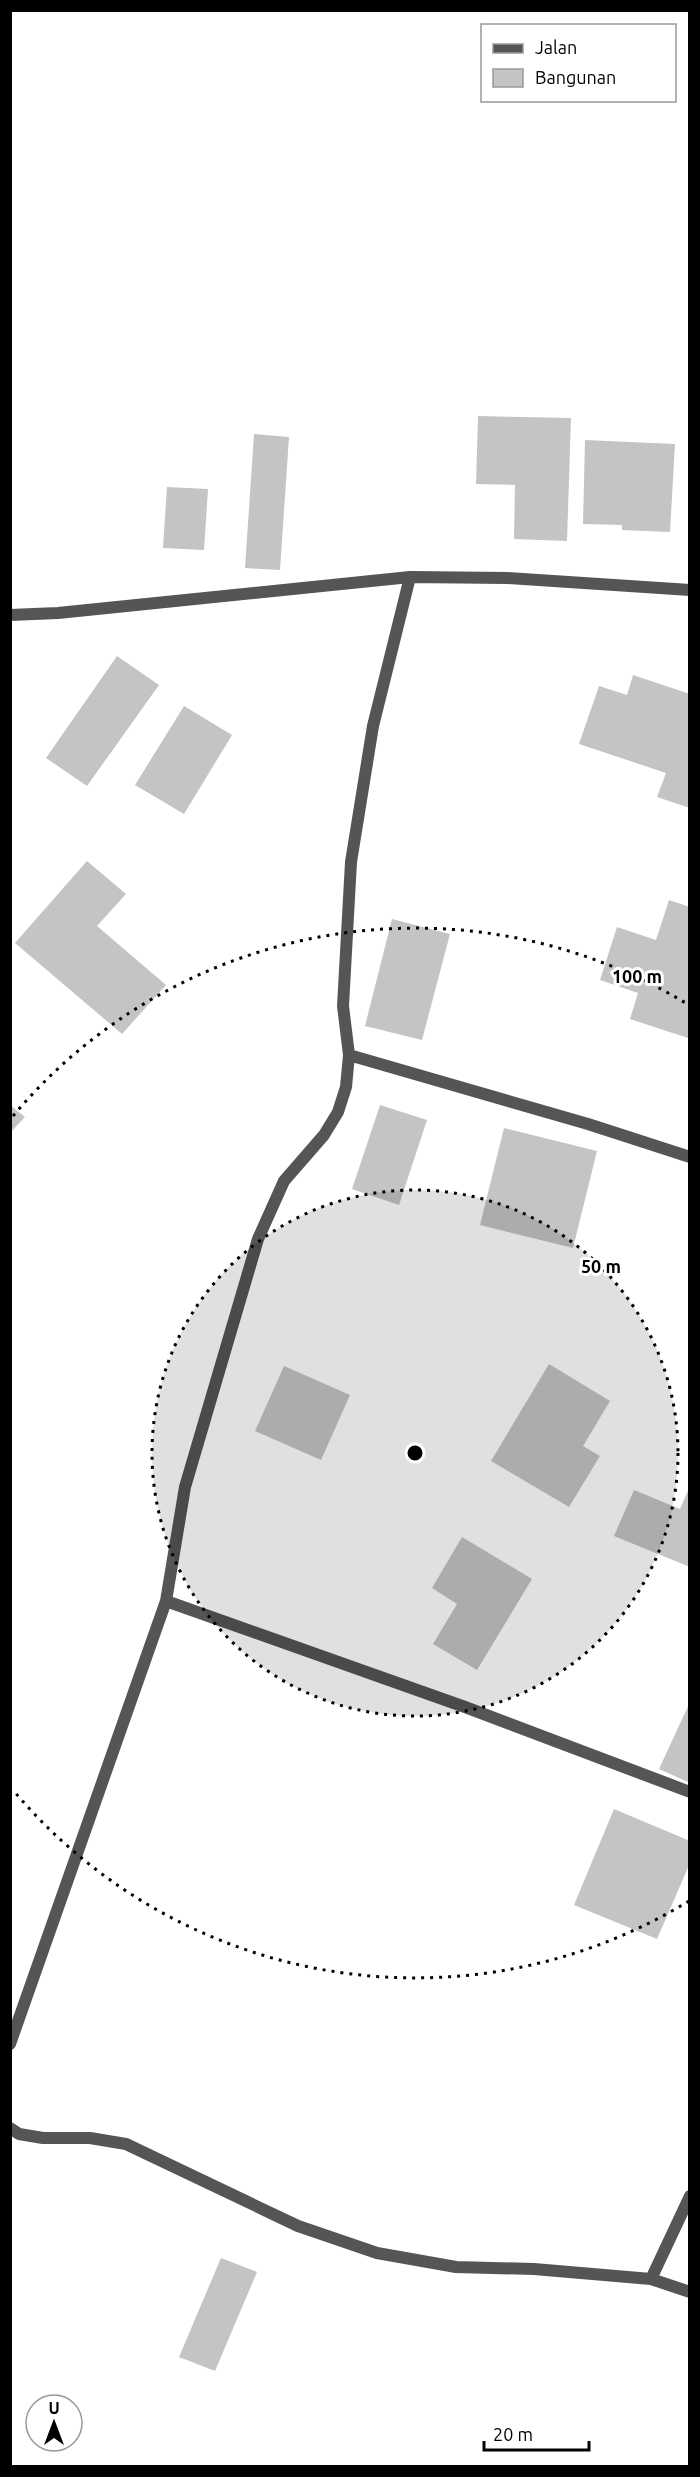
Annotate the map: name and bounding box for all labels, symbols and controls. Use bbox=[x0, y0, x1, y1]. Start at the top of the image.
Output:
legend bbox=[481, 24, 676, 102]
text: Jalan bbox=[535, 37, 577, 57]
text: Bangunan bbox=[535, 67, 616, 87]
text: 100 m bbox=[612, 966, 662, 986]
text: 50 m bbox=[581, 1256, 621, 1276]
centre of rings bbox=[405, 1443, 425, 1463]
north arrow bbox=[24, 2393, 84, 2453]
text: U bbox=[48, 2399, 60, 2417]
scale bar bbox=[484, 2414, 589, 2452]
text: 20 m bbox=[493, 2424, 533, 2444]

